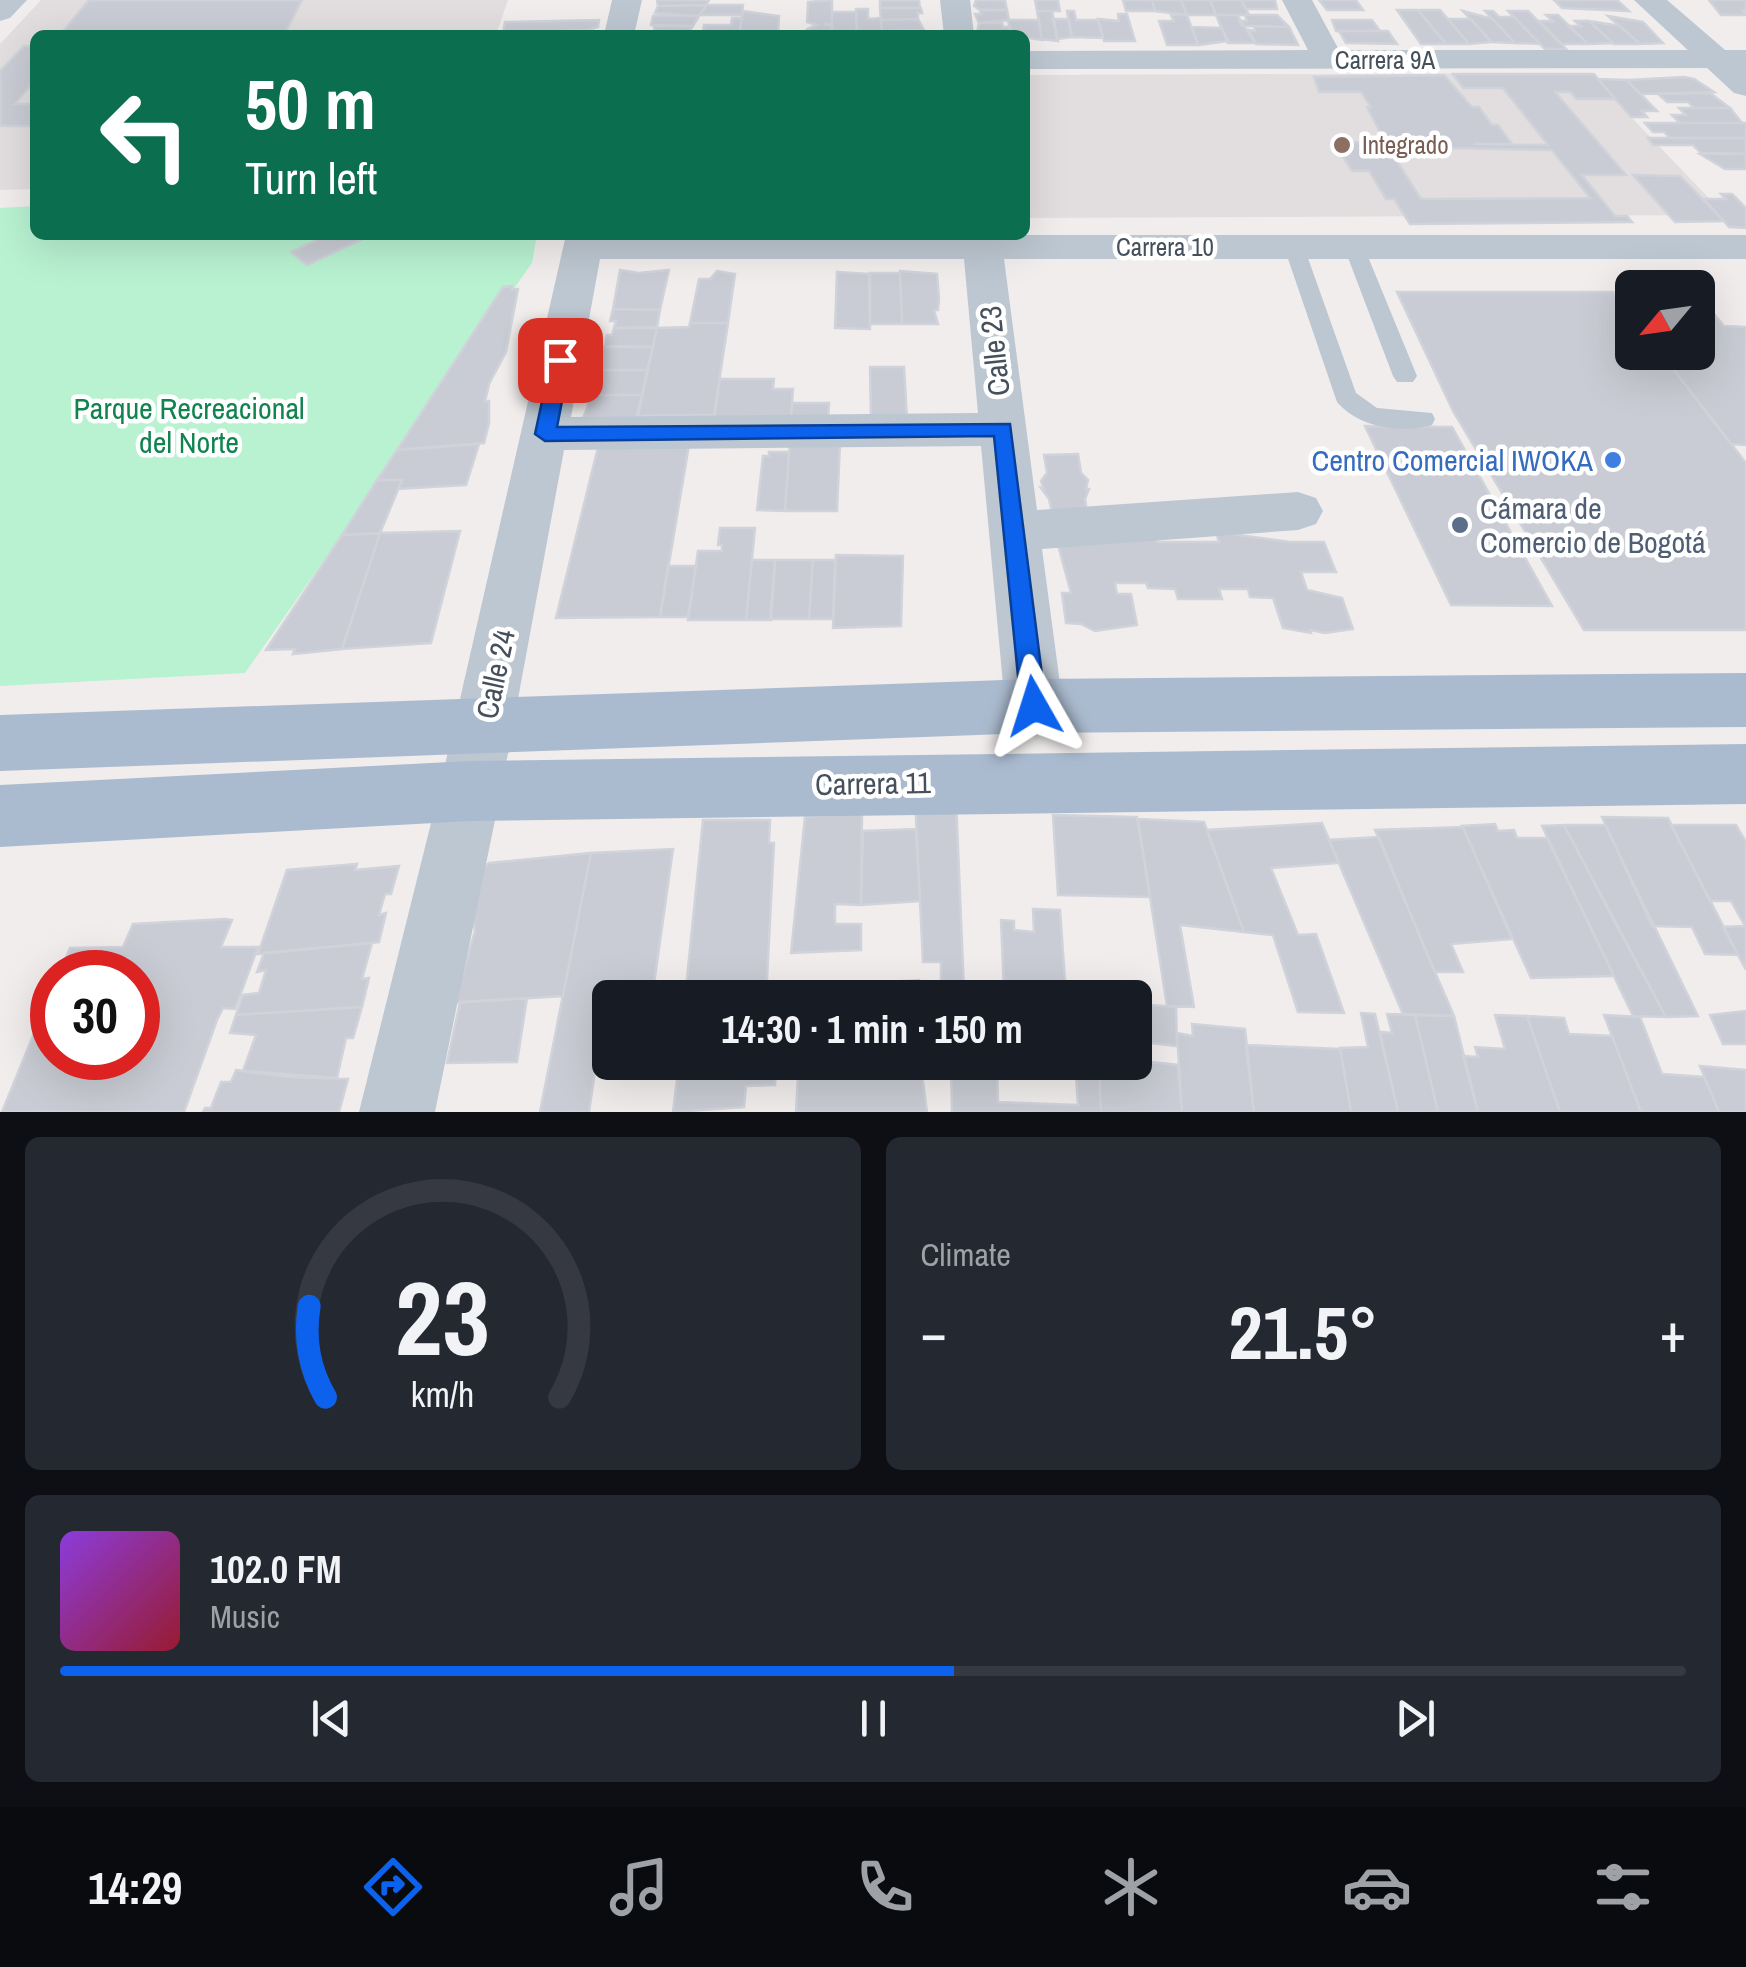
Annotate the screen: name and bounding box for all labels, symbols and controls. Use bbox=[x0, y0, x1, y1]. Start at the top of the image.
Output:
street label: Carrera 9A bbox=[1335, 43, 1435, 77]
text: 50 m bbox=[245, 57, 376, 151]
icon: left bbox=[80, 70, 210, 200]
place label: Integrado bbox=[1362, 128, 1449, 162]
marker: Integrado bbox=[1331, 134, 1353, 156]
text: Turn left bbox=[245, 147, 377, 208]
street label: Carrera 10 bbox=[1116, 230, 1214, 264]
north arrow bbox=[1615, 270, 1715, 370]
map controls bbox=[1615, 270, 1715, 370]
street label: Calle 23 bbox=[969, 304, 1019, 398]
pin bbox=[518, 318, 603, 403]
icon: arrive bbox=[533, 333, 588, 388]
park label: Parque Recreacional del Norte bbox=[73, 388, 305, 462]
place label: Centro Comercial IWOKA bbox=[1311, 440, 1594, 480]
marker: Centro Comercial IWOKA bbox=[1602, 449, 1624, 471]
place label: Cámara de Comercio de Bogotá bbox=[1480, 488, 1706, 562]
marker: Cámara de Comercio de Bogotá bbox=[1449, 514, 1471, 536]
street label: Calle 24 bbox=[466, 625, 524, 722]
position arrow bbox=[982, 654, 1086, 758]
street label: Carrera 11 bbox=[815, 762, 932, 804]
speed limit sign: 30 bbox=[30, 950, 160, 1080]
text: 14:30 · 1 min · 150 m bbox=[721, 1004, 1023, 1055]
text: Climate bbox=[921, 1233, 1011, 1276]
text: 23 bbox=[395, 1247, 490, 1387]
text: 21.5° bbox=[1228, 1281, 1378, 1382]
text: − bbox=[921, 1295, 947, 1369]
text: + bbox=[1660, 1295, 1686, 1369]
text: km/h bbox=[411, 1370, 475, 1418]
text: 102.0 FM bbox=[210, 1544, 342, 1595]
text: Music bbox=[210, 1595, 280, 1638]
icon: previous bbox=[304, 1691, 359, 1746]
icon: pause bbox=[846, 1691, 901, 1746]
icon: next bbox=[1388, 1691, 1443, 1746]
icon: directions bbox=[358, 1852, 428, 1922]
icon: music bbox=[604, 1852, 674, 1922]
icon: phone bbox=[850, 1852, 920, 1922]
icon: climate bbox=[1096, 1852, 1166, 1922]
icon: car bbox=[1342, 1852, 1412, 1922]
icon: filters bbox=[1588, 1852, 1658, 1922]
text: 14:29 bbox=[88, 1857, 182, 1918]

